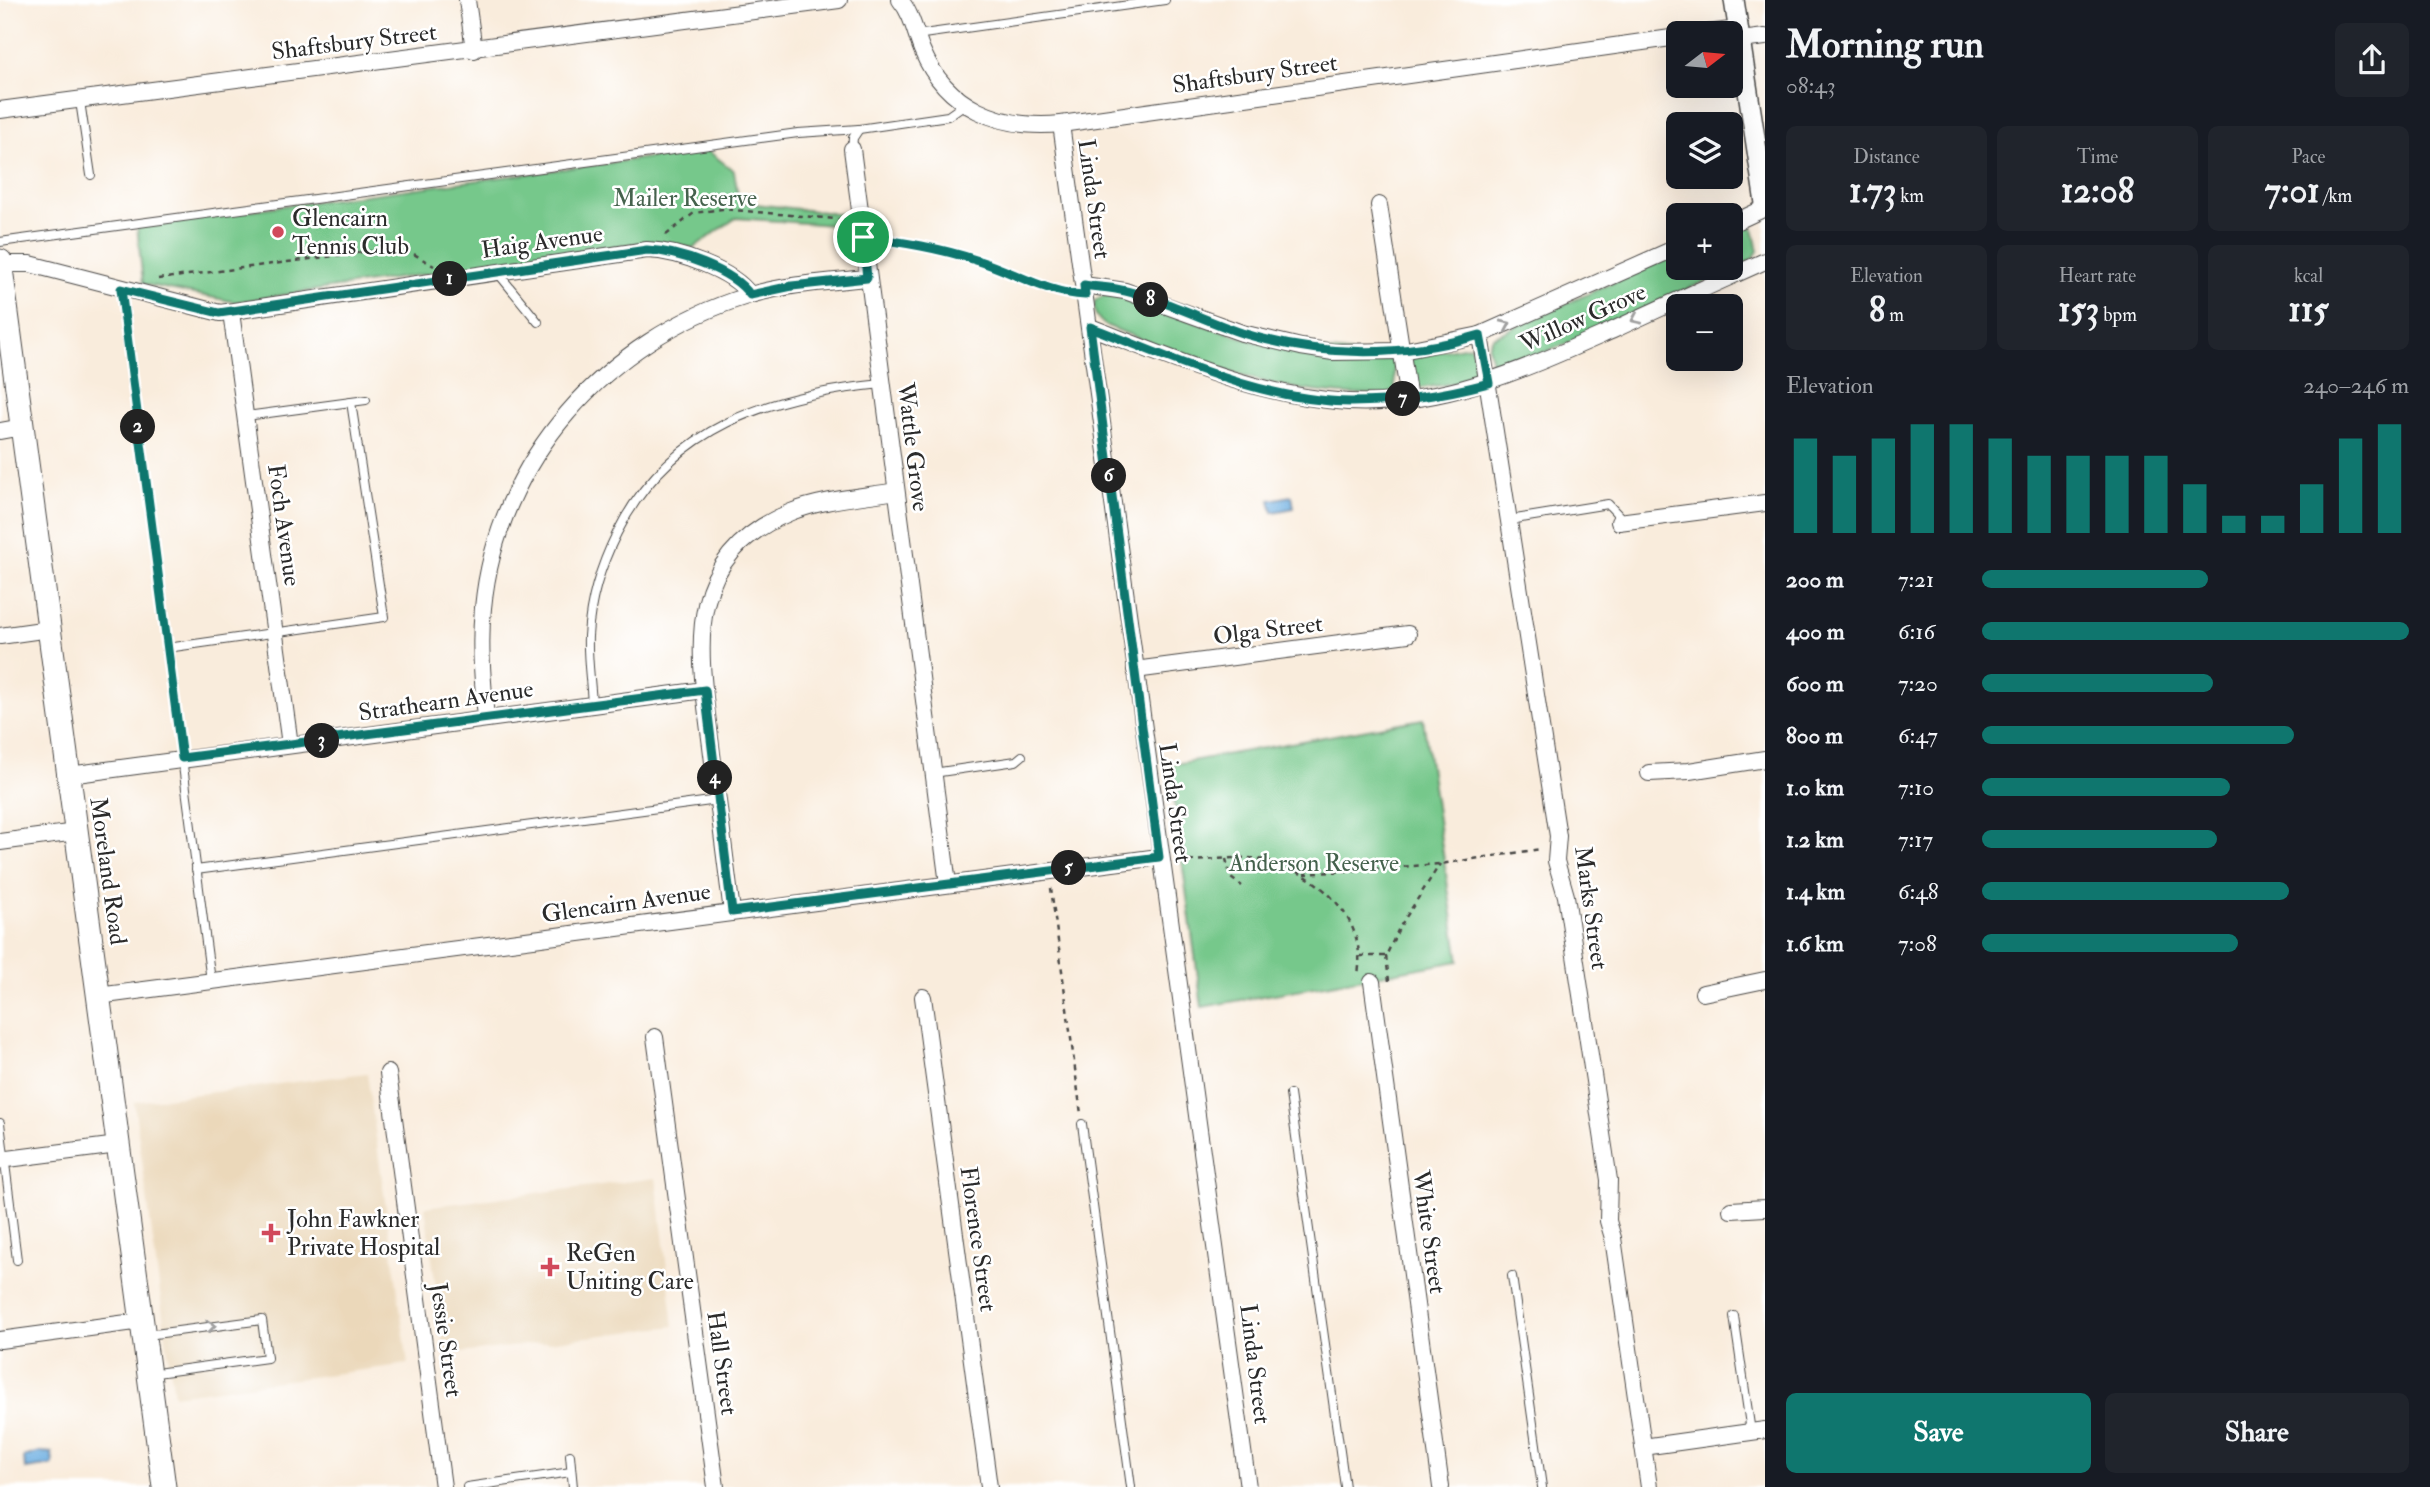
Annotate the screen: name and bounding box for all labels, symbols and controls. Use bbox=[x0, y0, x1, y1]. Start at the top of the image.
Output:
street label: Shaftsbury Street bbox=[270, 16, 439, 68]
north arrow bbox=[1666, 21, 1743, 98]
map controls bbox=[1666, 21, 1743, 371]
text: Morning run bbox=[1786, 21, 1984, 69]
button: share bbox=[2335, 23, 2409, 97]
street label: Shaftsbury Street bbox=[1171, 47, 1340, 101]
text: 08:43 bbox=[1786, 71, 1836, 100]
button: layers bbox=[1666, 112, 1743, 189]
street label: Linda Street bbox=[1070, 137, 1118, 261]
text: Distance bbox=[1853, 145, 1920, 169]
text: Time bbox=[2077, 145, 2118, 169]
text: Pace bbox=[2291, 145, 2326, 169]
text: 1.73 bbox=[1849, 169, 1896, 213]
text: 12:08 bbox=[2061, 169, 2134, 213]
text: 7:01 bbox=[2265, 169, 2320, 213]
park label: Mailer Reserve bbox=[613, 183, 757, 214]
text: km bbox=[1896, 184, 1924, 208]
text: /km bbox=[2320, 184, 2352, 208]
place label: Glencairn Tennis Club bbox=[292, 203, 409, 262]
button: + bbox=[1666, 203, 1743, 280]
pin bbox=[833, 207, 893, 267]
street label: Haig Avenue bbox=[479, 218, 605, 266]
icon: arrive bbox=[844, 218, 882, 256]
marker: Glencairn Tennis Club bbox=[270, 224, 286, 240]
pin: 1 bbox=[433, 262, 468, 296]
text: Elevation bbox=[1850, 264, 1923, 288]
text: Heart rate bbox=[2059, 264, 2136, 288]
text: kcal bbox=[2294, 264, 2323, 288]
text: 1 bbox=[446, 266, 453, 290]
street label: Willow Grove bbox=[1514, 276, 1651, 360]
pin: 8 bbox=[1134, 282, 1168, 318]
text: 8 bbox=[1146, 287, 1155, 311]
text: 8 bbox=[1869, 288, 1885, 332]
text: 153 bbox=[2058, 288, 2099, 332]
text: 115 bbox=[2288, 288, 2329, 332]
button: − bbox=[1666, 294, 1743, 371]
text: m bbox=[1885, 303, 1904, 327]
text: bpm bbox=[2099, 303, 2137, 327]
one-way arrow bbox=[1631, 311, 1643, 325]
one-way arrow bbox=[1499, 319, 1511, 333]
text: Elevation bbox=[1786, 371, 1874, 400]
text: 240–246 m bbox=[2303, 371, 2409, 400]
street label: Wattle Grove bbox=[890, 380, 936, 513]
pin: 7 bbox=[1386, 382, 1420, 416]
text: 7 bbox=[1398, 386, 1407, 410]
pin: 2 bbox=[120, 410, 156, 444]
text: 2 bbox=[133, 414, 142, 438]
pin: 6 bbox=[1092, 458, 1126, 494]
street label: Foch Avenue bbox=[260, 462, 308, 588]
text: 6 bbox=[1104, 463, 1113, 487]
text: 200 m bbox=[1786, 565, 1844, 594]
text: 7:21 bbox=[1898, 565, 1934, 594]
street label: Olga Street bbox=[1211, 608, 1325, 652]
text: 400 m bbox=[1786, 617, 1845, 646]
text: 6:16 bbox=[1898, 617, 1935, 646]
text: 600 m bbox=[1786, 669, 1844, 698]
text: 7:20 bbox=[1898, 669, 1938, 698]
street label: Strathearn Avenue bbox=[357, 673, 535, 729]
text: 800 m bbox=[1786, 721, 1843, 750]
text: 6:47 bbox=[1898, 721, 1938, 750]
pin: 3 bbox=[304, 724, 340, 758]
text: 3 bbox=[318, 728, 325, 752]
street label: Linda Street bbox=[1151, 741, 1199, 865]
pin: 4 bbox=[698, 760, 732, 796]
text: 4 bbox=[709, 765, 720, 789]
text: 1.0 km bbox=[1786, 773, 1844, 802]
text: 7:10 bbox=[1898, 773, 1934, 802]
street label: Moreland Road bbox=[82, 795, 134, 947]
text: 1.2 km bbox=[1786, 825, 1844, 854]
text: 7:17 bbox=[1898, 825, 1933, 854]
street label: Marks Street bbox=[1567, 844, 1615, 972]
park label: Anderson Reserve bbox=[1228, 848, 1399, 879]
pin: 5 bbox=[1052, 850, 1086, 886]
text: 5 bbox=[1064, 855, 1073, 879]
street label: Glencairn Avenue bbox=[539, 876, 713, 930]
text: 1.4 km bbox=[1786, 877, 1845, 906]
text: 6:48 bbox=[1898, 877, 1938, 906]
text: 1.6 km bbox=[1786, 929, 1844, 958]
text: 7:08 bbox=[1898, 929, 1937, 958]
street label: Florence Street bbox=[952, 1164, 1004, 1314]
street label: White Street bbox=[1405, 1167, 1453, 1296]
place label: John Fawkner Private Hospital bbox=[286, 1204, 440, 1263]
marker: John Fawkner Private Hospital bbox=[261, 1223, 281, 1243]
place label: ReGen Uniting Care bbox=[566, 1238, 694, 1297]
marker: ReGen Uniting Care bbox=[540, 1257, 560, 1277]
street label: Jessie Street bbox=[423, 1280, 469, 1399]
street label: Linda Street bbox=[1232, 1302, 1278, 1426]
street label: Hall Street bbox=[699, 1309, 745, 1417]
one-way arrow bbox=[205, 1319, 217, 1334]
button: Save bbox=[1786, 1393, 2091, 1473]
button: Share bbox=[2105, 1393, 2409, 1473]

